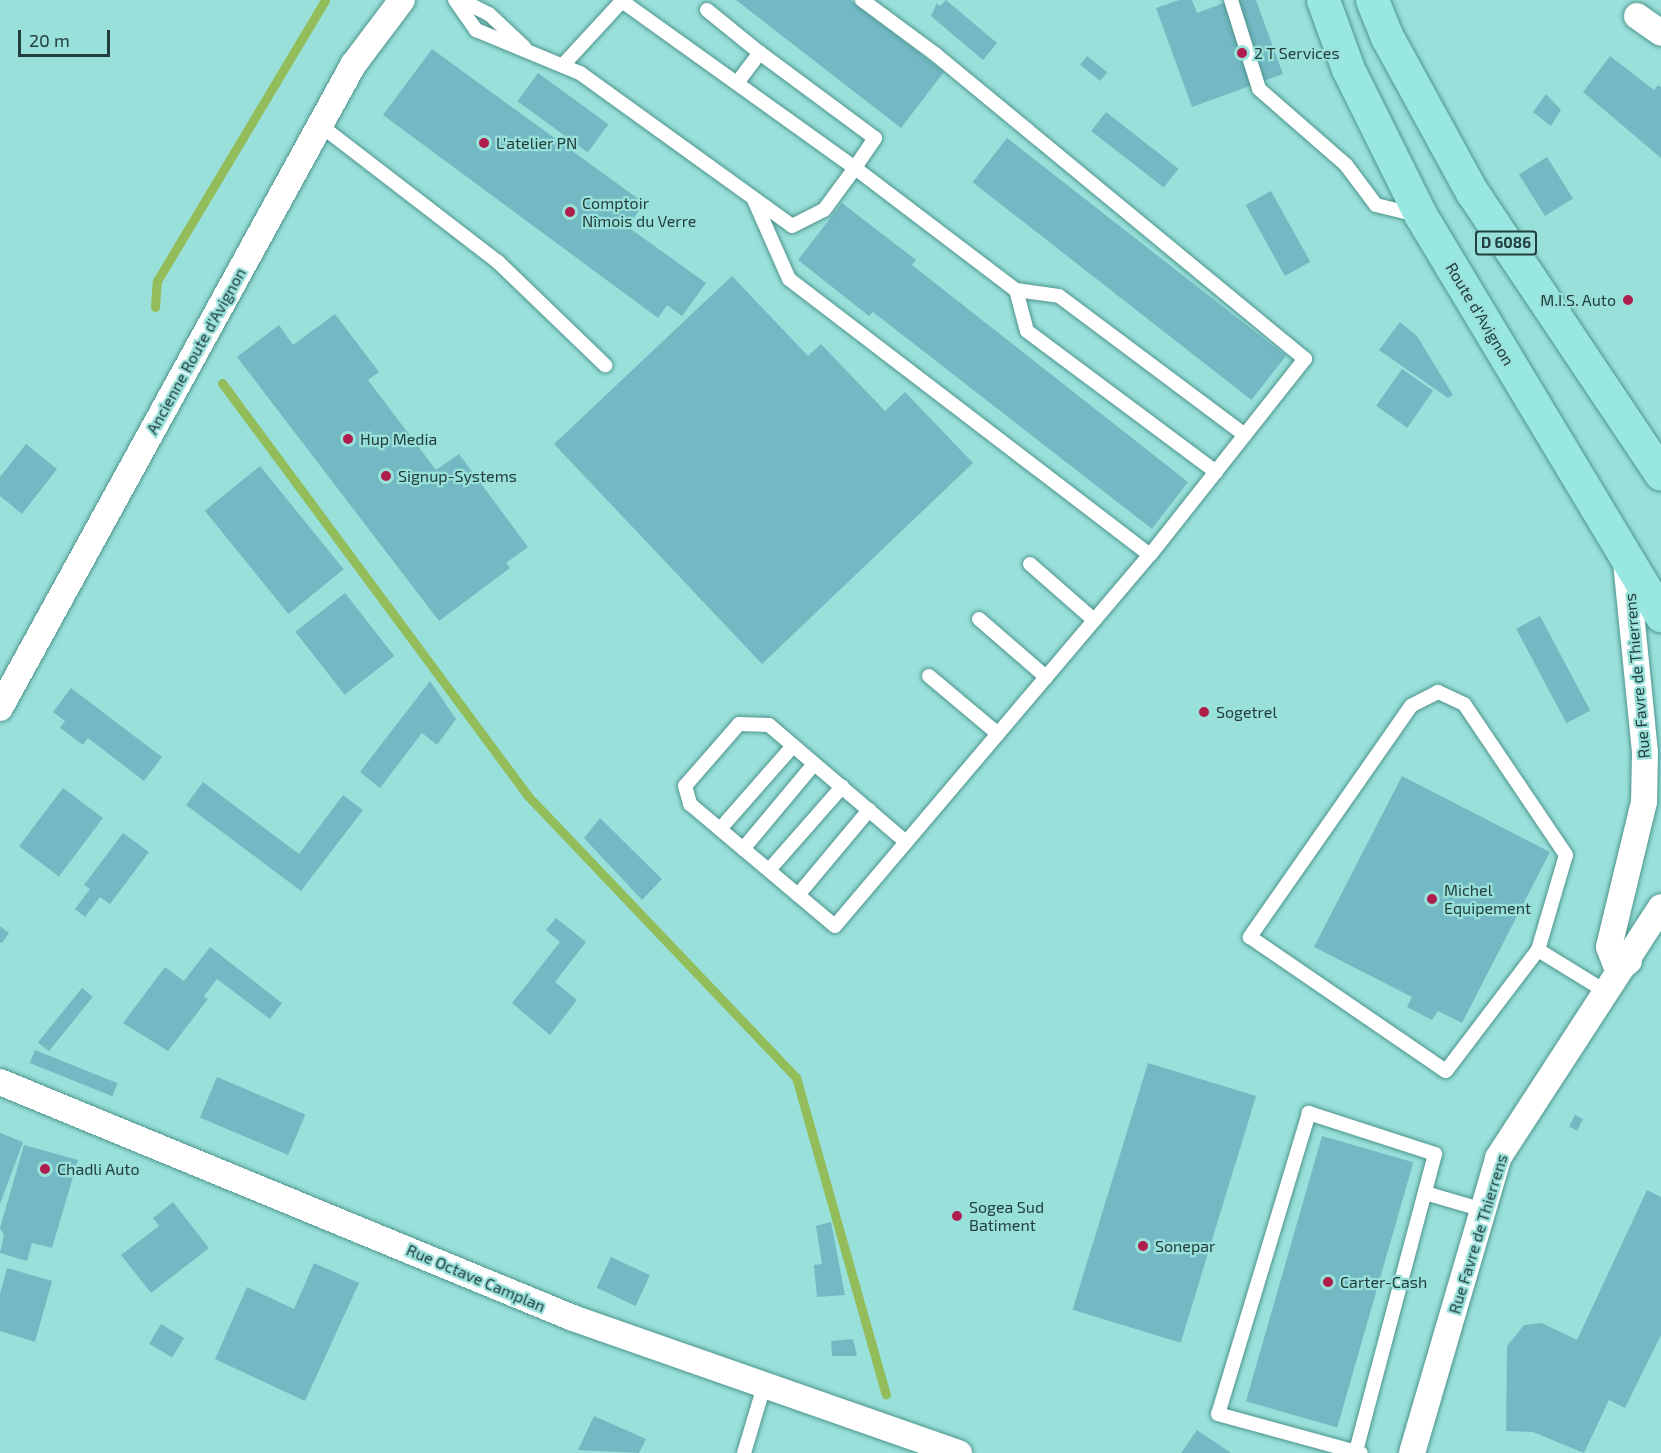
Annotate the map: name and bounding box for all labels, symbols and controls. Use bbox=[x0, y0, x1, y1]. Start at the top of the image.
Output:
scale bar bbox=[21, 18, 112, 56]
text: 20 m bbox=[29, 29, 70, 51]
place label: 2 T Services bbox=[1254, 43, 1340, 63]
marker: 2 T Services bbox=[1235, 46, 1249, 60]
place label: L'atelier PN bbox=[496, 133, 578, 153]
marker: L'atelier PN bbox=[477, 136, 491, 150]
place label: Comptoir Nîmois du Verre bbox=[582, 193, 697, 231]
marker: Comptoir Nîmois du Verre bbox=[563, 205, 577, 219]
road number: D 6086 bbox=[1474, 231, 1538, 255]
street label: Route d'Avignon bbox=[1442, 259, 1518, 369]
street label: Ancienne Route d'Avignon bbox=[142, 264, 250, 438]
place label: M.I.S. Auto bbox=[1540, 290, 1616, 310]
marker: M.I.S. Auto bbox=[1621, 293, 1635, 307]
place label: Hup Media bbox=[360, 429, 437, 449]
marker: Hup Media bbox=[341, 432, 355, 446]
place label: Signup-Systems bbox=[398, 466, 517, 486]
marker: Signup-Systems bbox=[379, 469, 393, 483]
street label: Rue Favre de Thierrens bbox=[1620, 592, 1654, 760]
place label: Sogetrel bbox=[1216, 702, 1277, 722]
marker: Sogetrel bbox=[1197, 705, 1211, 719]
place label: Michel Equipement bbox=[1444, 880, 1531, 918]
marker: Michel Equipement bbox=[1425, 892, 1439, 906]
street label: Rue Favre de Thierrens bbox=[1445, 1152, 1511, 1316]
place label: Chadli Auto bbox=[57, 1159, 140, 1179]
marker: Chadli Auto bbox=[38, 1162, 52, 1176]
place label: Sogea Sud Batiment bbox=[969, 1197, 1044, 1235]
marker: Sogea Sud Batiment bbox=[950, 1209, 964, 1223]
place label: Sonepar bbox=[1155, 1236, 1215, 1256]
marker: Sonepar bbox=[1136, 1239, 1150, 1253]
street label: Rue Octave Camplan bbox=[404, 1240, 548, 1316]
place label: Carter-Cash bbox=[1340, 1272, 1427, 1292]
marker: Carter-Cash bbox=[1321, 1275, 1335, 1289]

